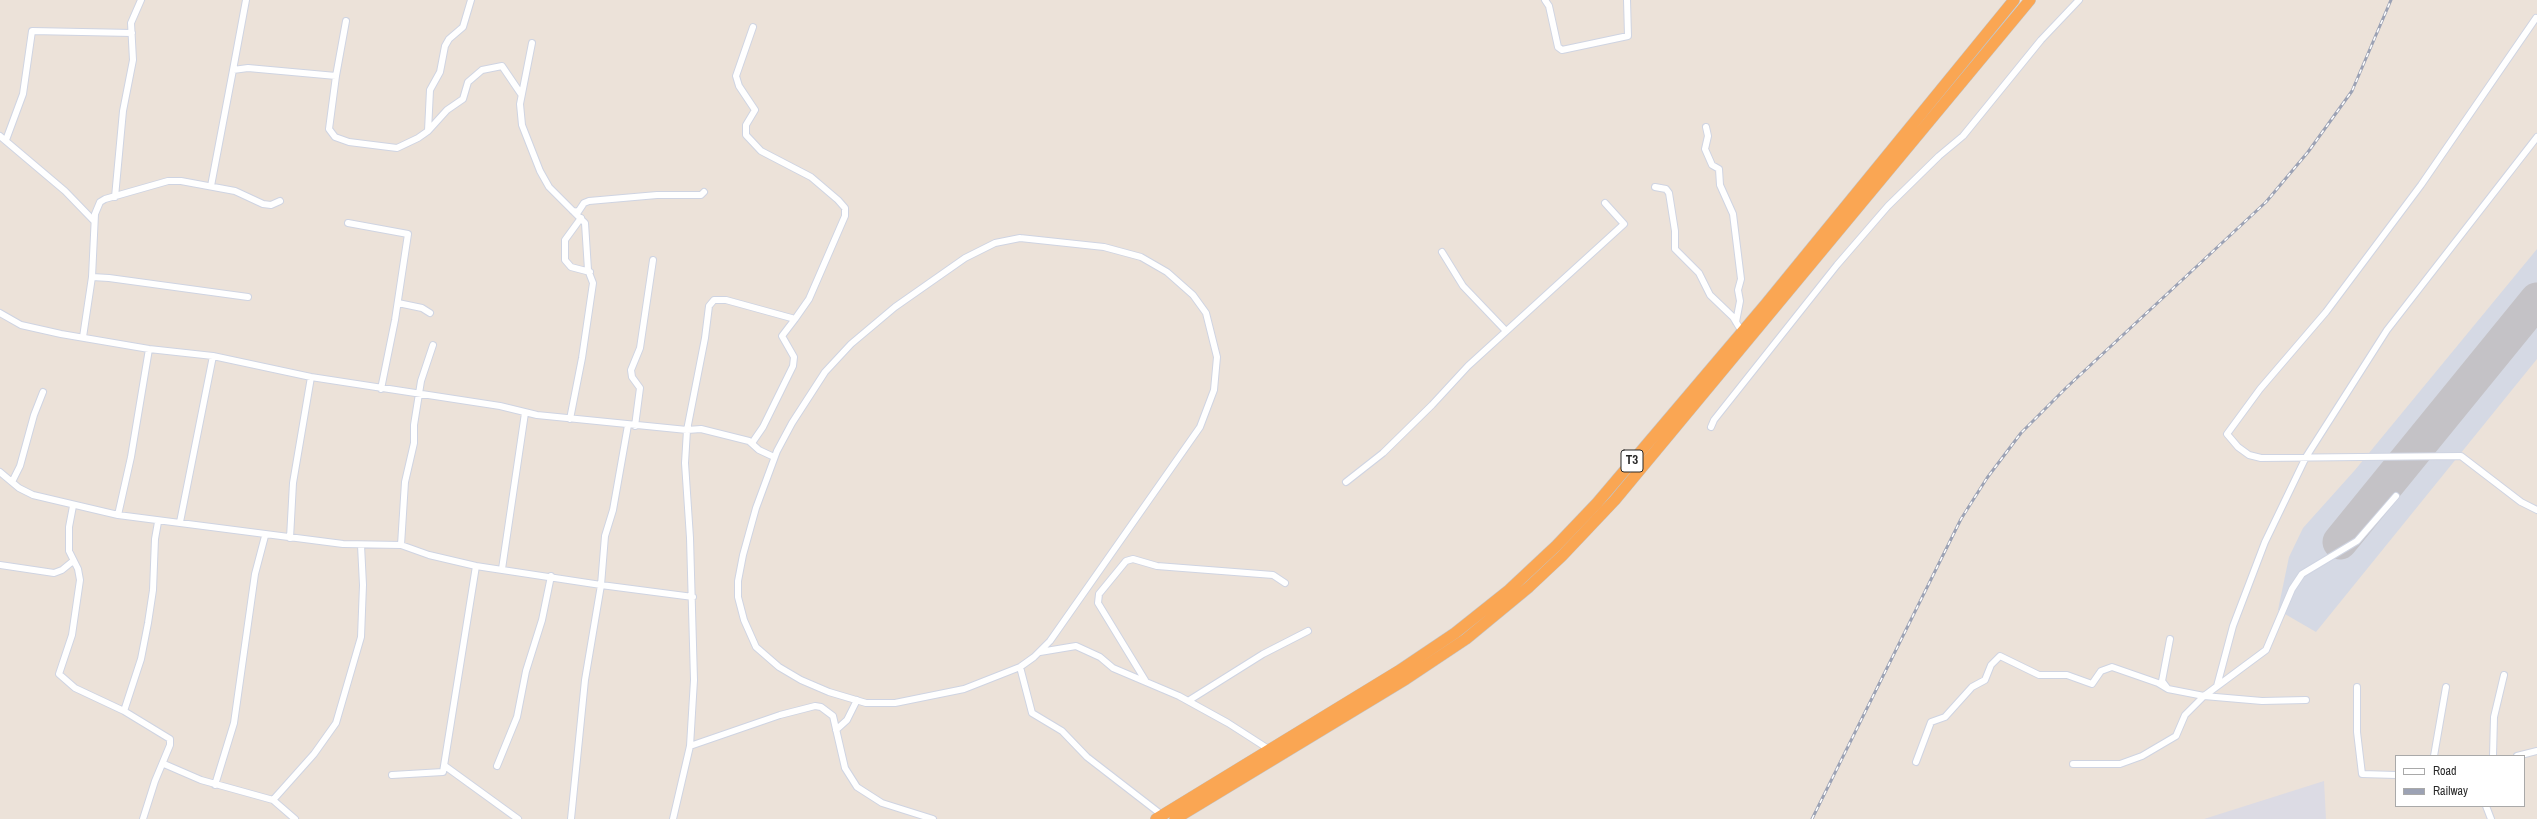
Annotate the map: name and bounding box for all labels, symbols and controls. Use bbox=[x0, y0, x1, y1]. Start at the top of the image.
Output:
road number: T3 bbox=[1621, 450, 1643, 472]
legend bbox=[2395, 755, 2525, 807]
text: Road bbox=[2433, 763, 2457, 779]
text: Railway bbox=[2433, 783, 2468, 799]

